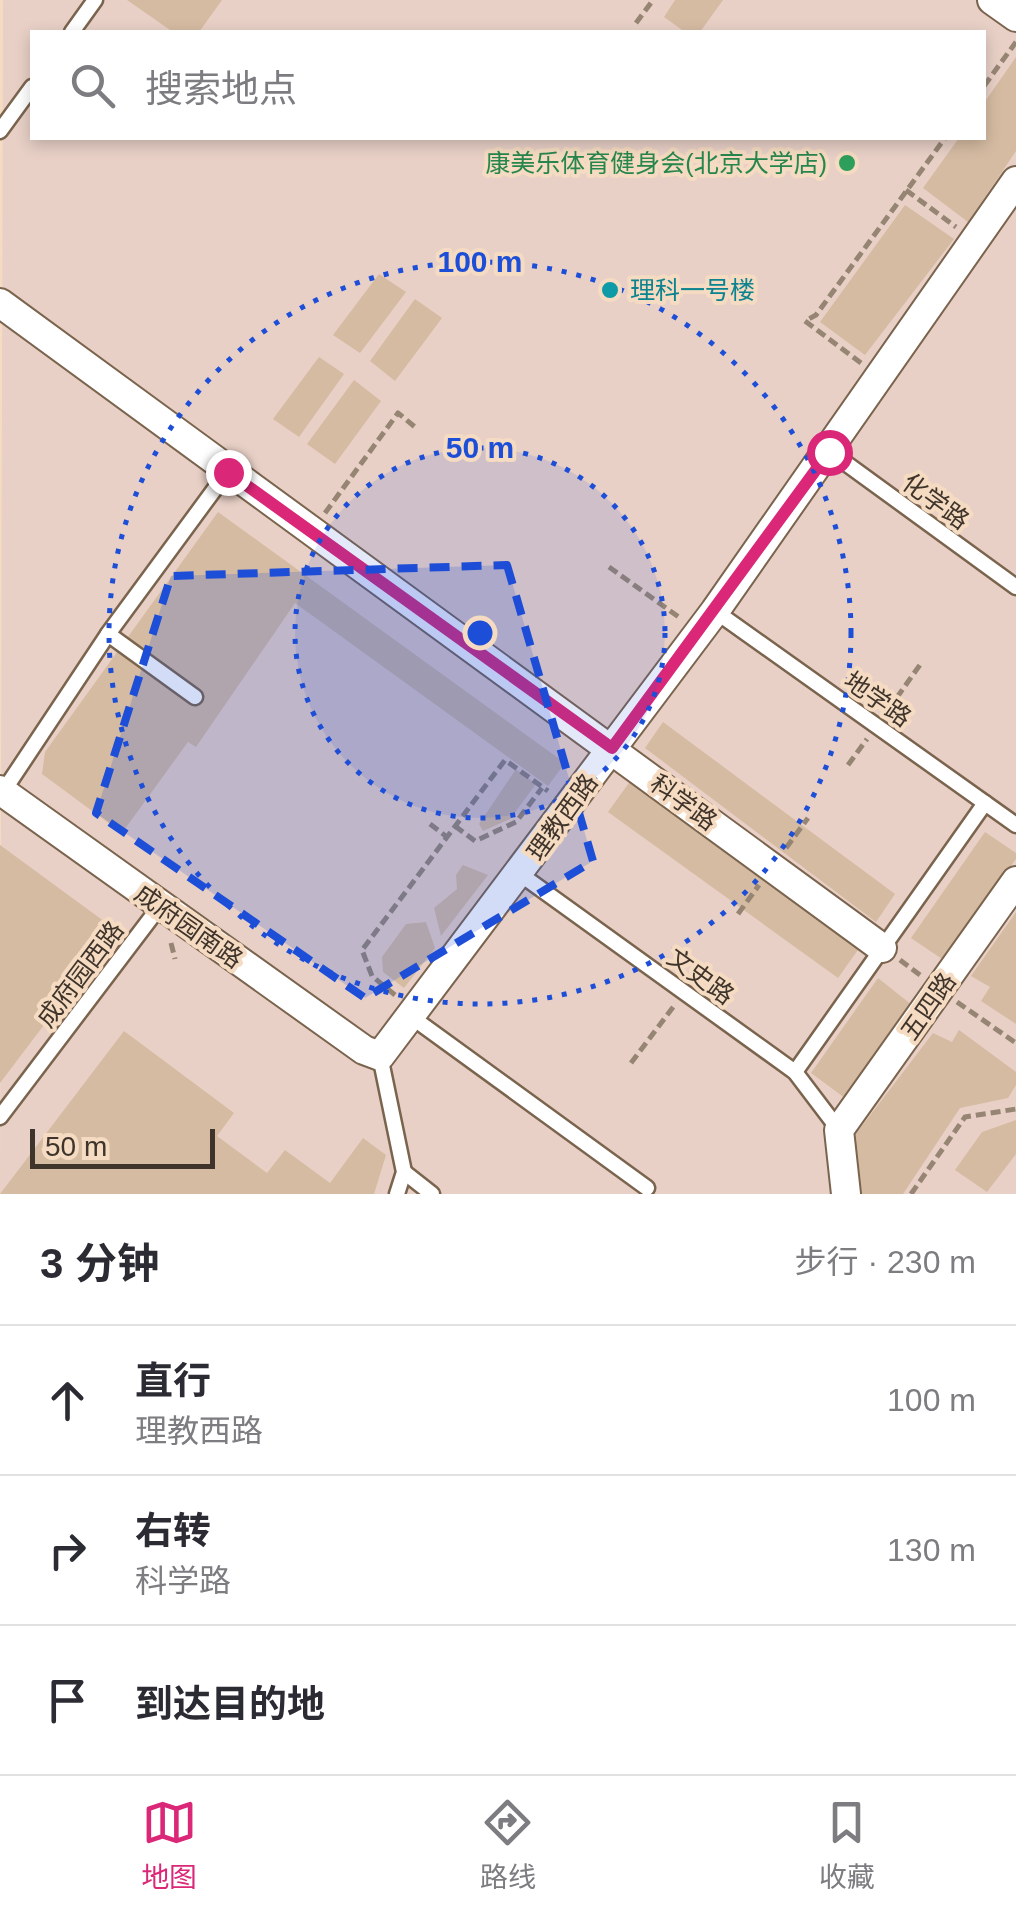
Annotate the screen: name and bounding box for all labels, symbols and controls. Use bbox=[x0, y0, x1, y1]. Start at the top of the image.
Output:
search box bbox=[30, 30, 986, 140]
icon: search bbox=[65, 58, 120, 113]
text: 搜索地点 bbox=[145, 68, 297, 110]
place label: 康美乐体育健身会(北京大学店) bbox=[485, 149, 827, 177]
marker: 康美乐体育健身会(北京大学店) bbox=[836, 152, 858, 174]
text: 100 m bbox=[437, 245, 523, 278]
place label: 理科一号楼 bbox=[630, 276, 755, 304]
marker: 理科一号楼 bbox=[599, 279, 621, 301]
route start bbox=[807, 430, 853, 476]
text: 50 m bbox=[446, 431, 514, 464]
route end bbox=[206, 450, 252, 496]
street label: 化学路 bbox=[897, 468, 975, 534]
centre of rings bbox=[462, 615, 498, 651]
street label: 地学路 bbox=[839, 666, 917, 732]
street label: 理教西路 bbox=[521, 768, 603, 866]
street label: 科学路 bbox=[645, 769, 723, 835]
street label: 成府园南路 bbox=[130, 879, 248, 973]
street label: 成府园西路 bbox=[31, 916, 129, 1032]
street label: 文史路 bbox=[662, 943, 740, 1009]
street label: 五四路 bbox=[895, 967, 961, 1045]
scale bar bbox=[30, 1124, 215, 1168]
text: 50 m bbox=[45, 1131, 107, 1162]
text: 3 分钟 bbox=[40, 1240, 159, 1287]
text: 步行 · 230 m bbox=[795, 1244, 976, 1280]
text: 直行 bbox=[135, 1360, 211, 1402]
icon: ahead bbox=[40, 1373, 95, 1428]
text: 100 m bbox=[887, 1382, 976, 1418]
text: 理教西路 bbox=[135, 1413, 263, 1449]
text: 右转 bbox=[135, 1510, 211, 1552]
icon: right bbox=[40, 1523, 95, 1578]
text: 130 m bbox=[887, 1532, 976, 1568]
text: 科学路 bbox=[135, 1563, 231, 1599]
icon: arrive bbox=[40, 1673, 95, 1728]
text: 到达目的地 bbox=[135, 1683, 325, 1725]
tab: 地图 bbox=[141, 1795, 197, 1895]
tab: 路线 bbox=[480, 1795, 536, 1895]
tab: 收藏 bbox=[819, 1795, 875, 1895]

